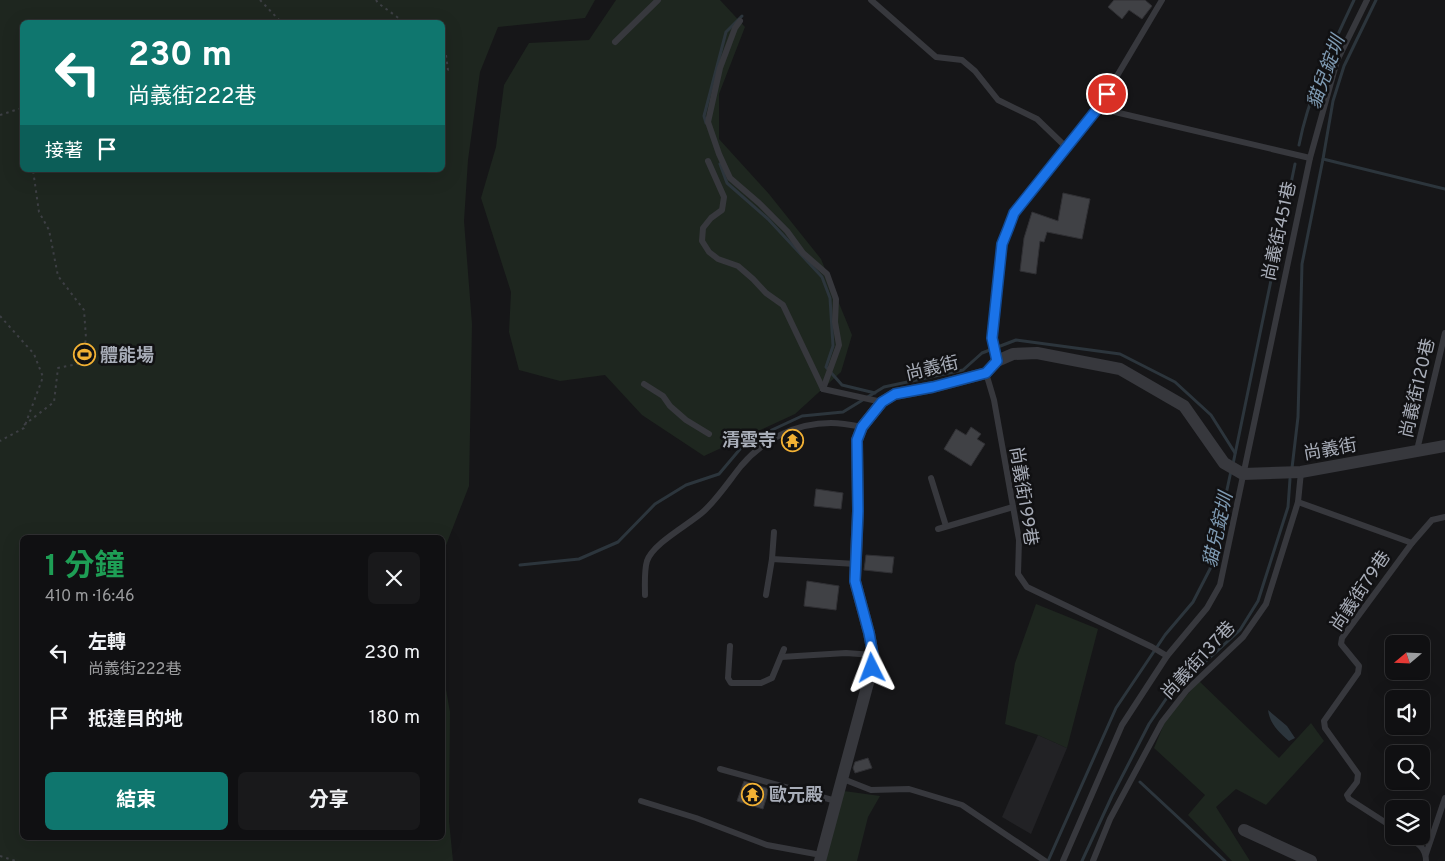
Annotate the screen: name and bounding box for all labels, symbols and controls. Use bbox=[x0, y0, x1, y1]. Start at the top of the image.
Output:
water label: 貓兒錠圳 bbox=[1303, 30, 1352, 113]
text: 230 m bbox=[128, 34, 232, 78]
icon: left bbox=[45, 40, 110, 105]
pin bbox=[1086, 73, 1128, 115]
icon: arrive bbox=[1093, 80, 1121, 108]
text: 尚義街222巷 bbox=[128, 84, 256, 111]
icon: arrive bbox=[93, 135, 121, 163]
text: 接著 bbox=[45, 140, 83, 164]
street label: 尚義街451巷 bbox=[1259, 179, 1302, 283]
street label: 尚義街120巷 bbox=[1396, 336, 1441, 440]
sports icon: 體能場 bbox=[72, 343, 96, 367]
place label: 體能場 bbox=[100, 345, 154, 368]
street label: 尚義街 bbox=[903, 352, 961, 387]
temple icon: 清雲寺 bbox=[780, 428, 804, 452]
place label: 清雲寺 bbox=[722, 430, 776, 453]
street label: 尚義街 bbox=[1302, 434, 1359, 466]
street label: 尚義街199巷 bbox=[1003, 445, 1042, 548]
water label: 貓兒錠圳 bbox=[1199, 488, 1240, 570]
street label: 尚義街79巷 bbox=[1326, 547, 1397, 636]
text: 1 分鐘 bbox=[45, 549, 125, 586]
button: close bbox=[368, 552, 420, 604]
text: 410 m · 16:46 bbox=[45, 587, 135, 607]
street label: 尚義街137巷 bbox=[1157, 617, 1241, 705]
text: 左轉 bbox=[88, 631, 126, 655]
north arrow bbox=[1385, 635, 1430, 680]
map controls bbox=[1385, 635, 1430, 845]
icon: left bbox=[45, 639, 73, 667]
text: 230 m bbox=[364, 641, 420, 665]
position arrow bbox=[845, 641, 897, 693]
text: 尚義街222巷 bbox=[88, 660, 181, 680]
button: sound bbox=[1385, 690, 1430, 735]
icon: arrive bbox=[45, 704, 73, 732]
text: 180 m bbox=[369, 706, 420, 730]
text: 抵達目的地 bbox=[88, 708, 183, 732]
button: search bbox=[1385, 745, 1430, 790]
button: 結束 bbox=[45, 772, 228, 830]
button: 分享 bbox=[238, 772, 420, 830]
temple icon: 歐元殿 bbox=[741, 783, 765, 807]
place label: 歐元殿 bbox=[769, 785, 823, 808]
button: layers bbox=[1385, 800, 1430, 845]

